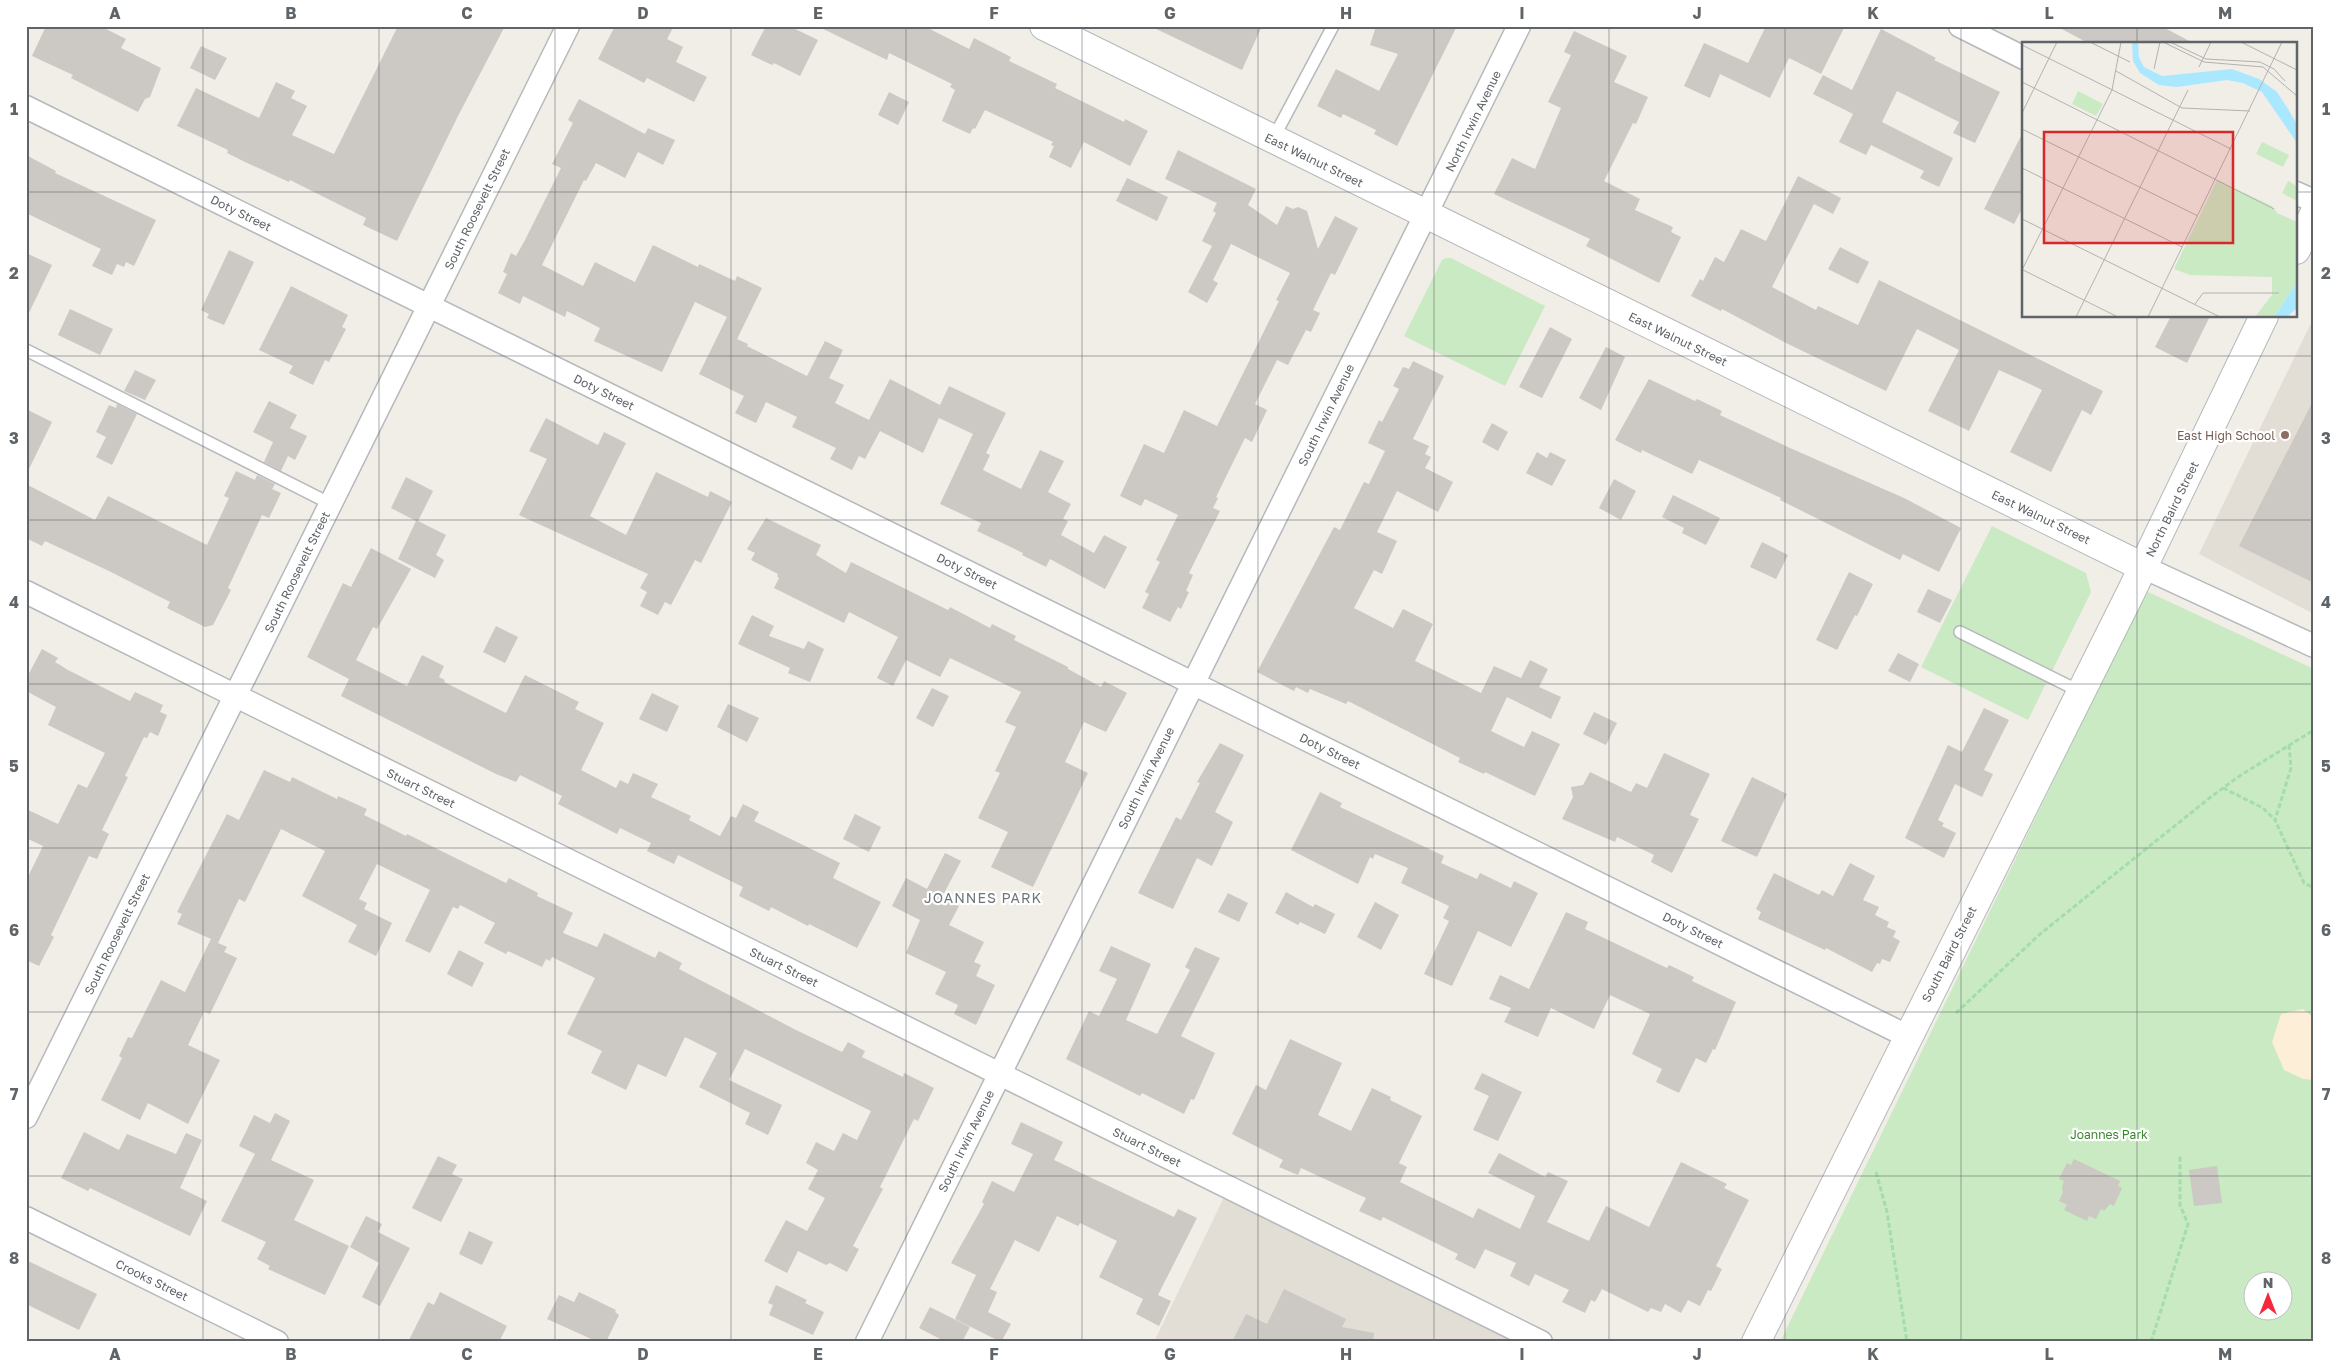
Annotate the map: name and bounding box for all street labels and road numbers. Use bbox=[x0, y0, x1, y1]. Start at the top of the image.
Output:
street label: North Irwin Avenue bbox=[1442, 68, 1504, 174]
street label: East Walnut Street bbox=[1262, 130, 1366, 190]
street label: South Roosevelt Street bbox=[441, 146, 513, 272]
street label: Doty Street bbox=[208, 192, 274, 234]
street label: East Walnut Street bbox=[1626, 309, 1730, 369]
street label: South Irwin Avenue bbox=[1295, 361, 1357, 468]
street label: Doty Street bbox=[571, 371, 637, 413]
street label: North Baird Street bbox=[2142, 458, 2202, 559]
street label: East Walnut Street bbox=[1989, 487, 2093, 547]
street label: South Roosevelt Street bbox=[261, 509, 333, 635]
street label: Doty Street bbox=[934, 550, 1000, 592]
street label: South Irwin Avenue bbox=[1115, 724, 1177, 831]
street label: Doty Street bbox=[1297, 730, 1363, 772]
street label: Stuart Street bbox=[384, 765, 458, 811]
street label: South Roosevelt Street bbox=[81, 871, 153, 997]
street label: South Baird Street bbox=[1918, 903, 1980, 1005]
street label: Doty Street bbox=[1660, 909, 1726, 951]
street label: Stuart Street bbox=[747, 944, 821, 990]
street label: South Irwin Avenue bbox=[935, 1087, 997, 1194]
street label: Stuart Street bbox=[1110, 1124, 1184, 1170]
street label: Crooks Street bbox=[113, 1256, 191, 1304]

